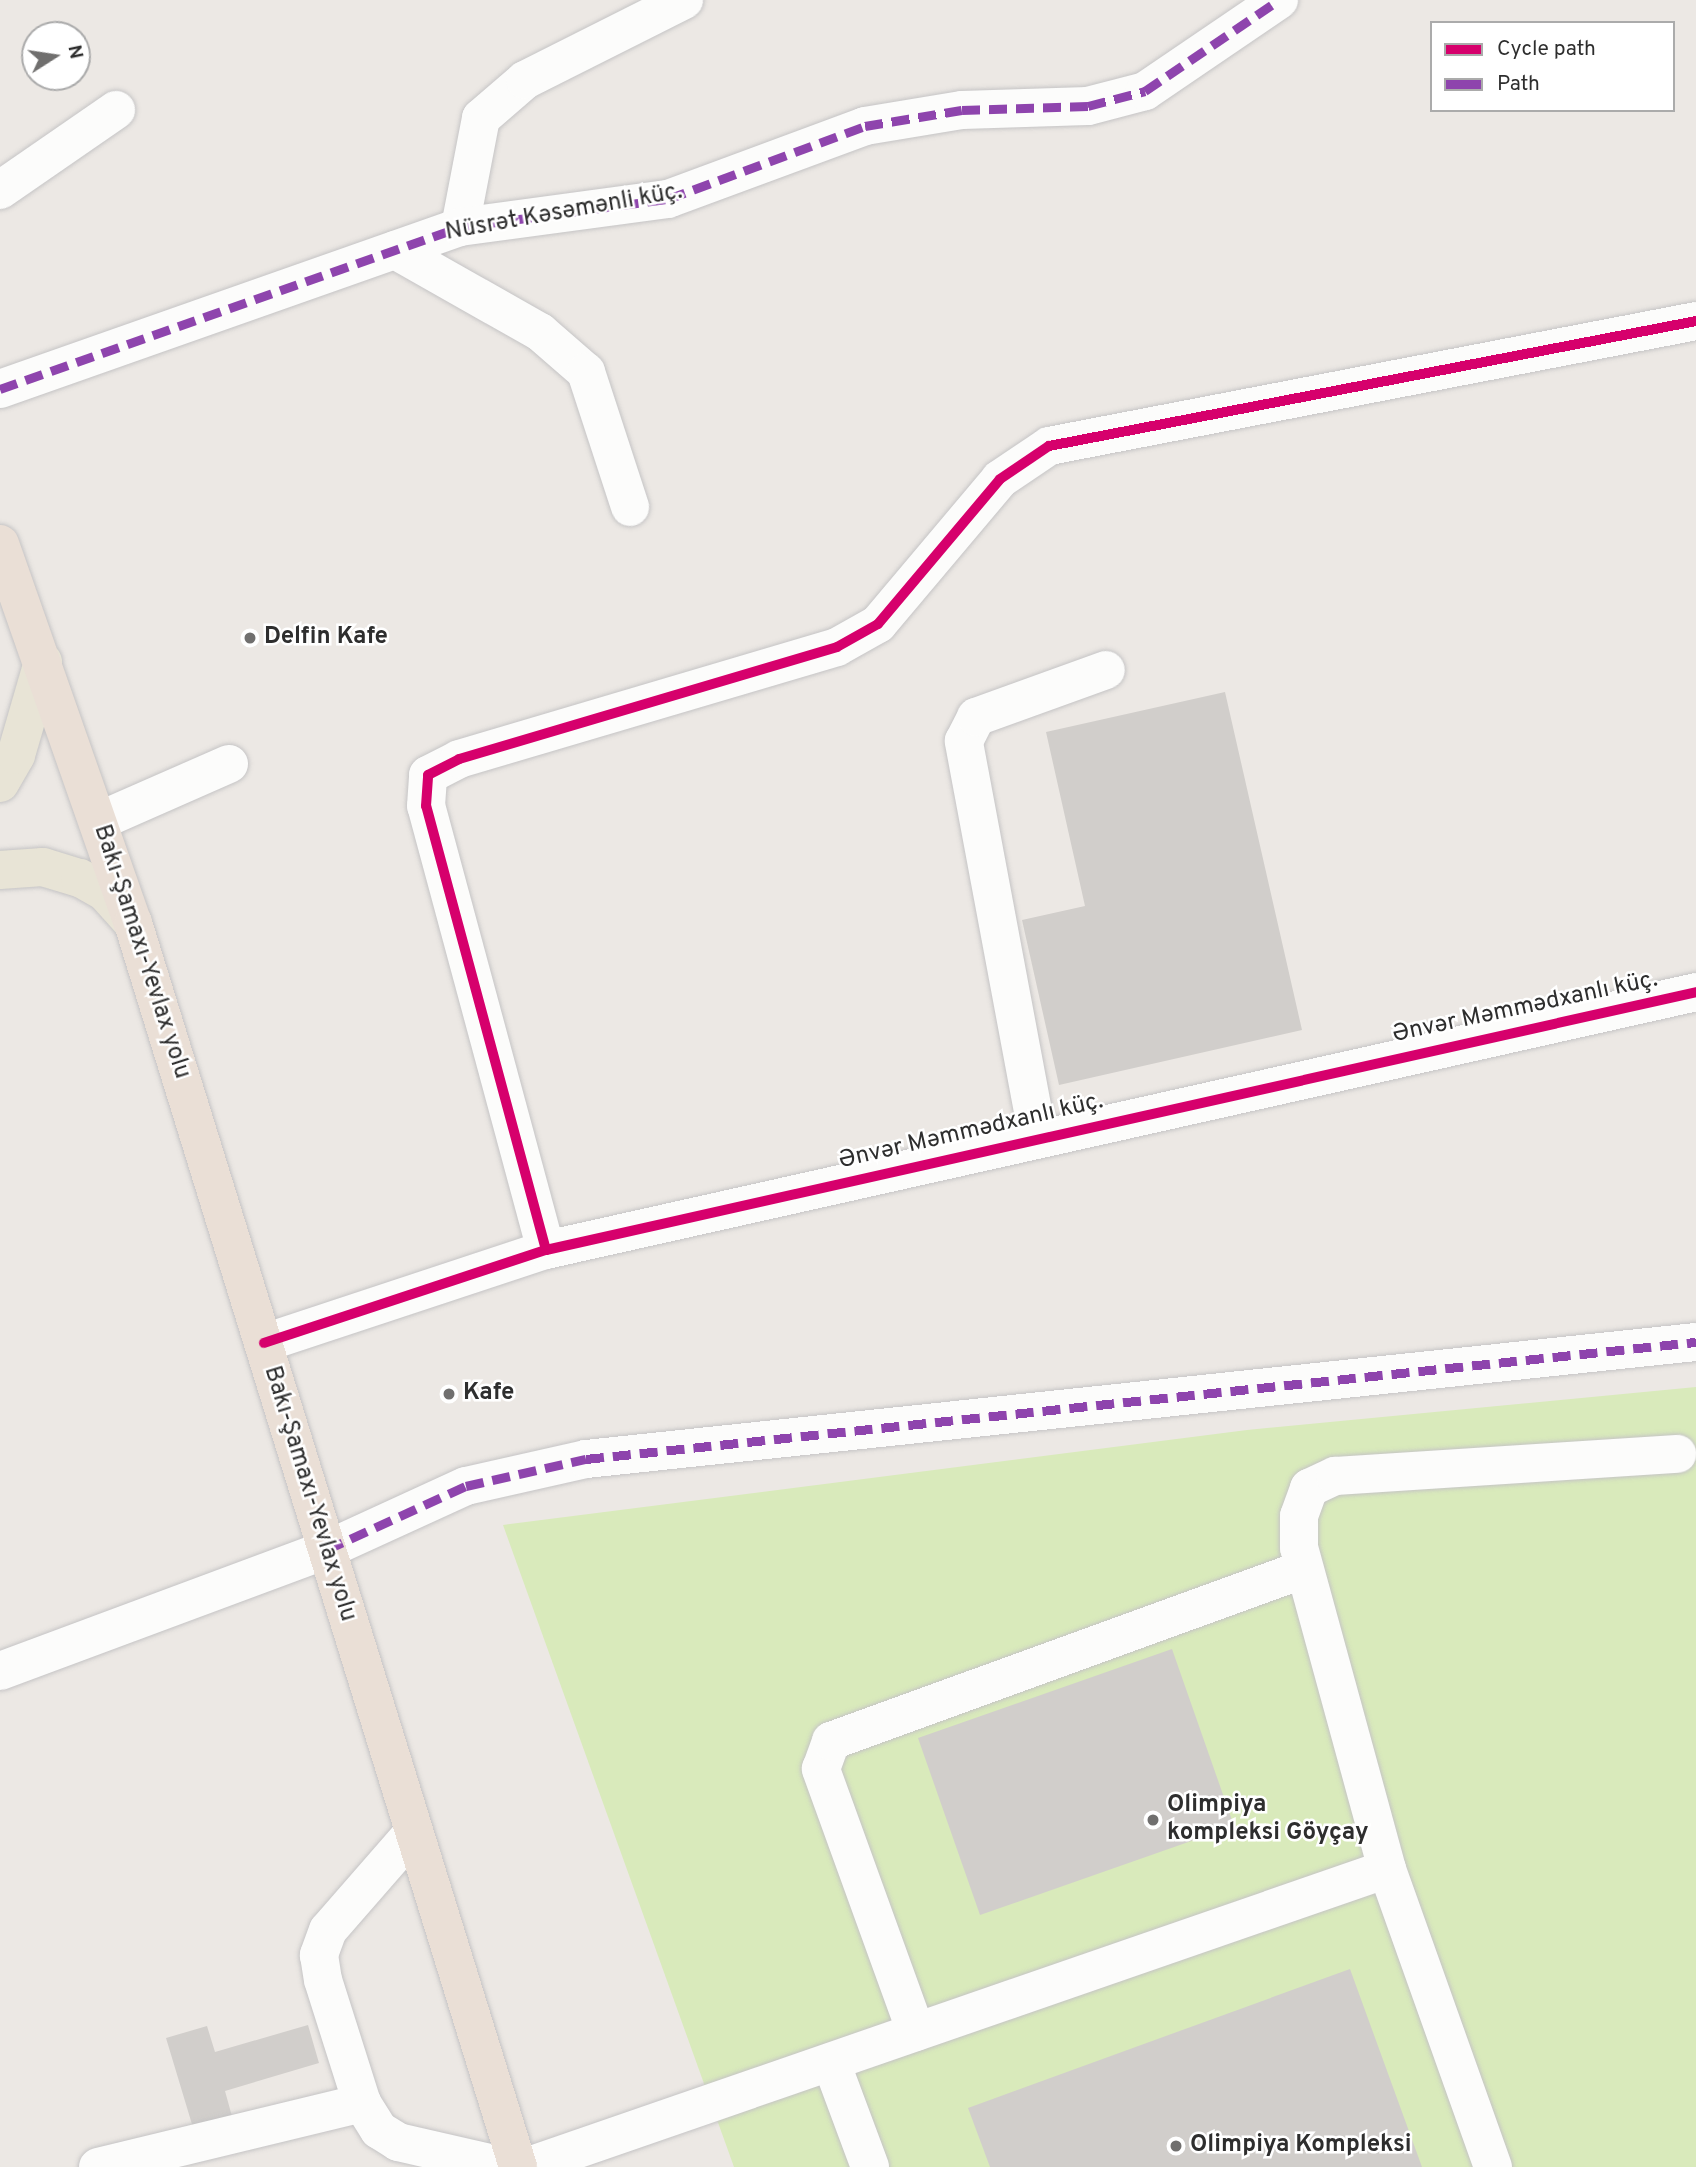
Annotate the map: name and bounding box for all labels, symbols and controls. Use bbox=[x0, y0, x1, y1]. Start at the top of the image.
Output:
north arrow bbox=[21, 21, 91, 91]
legend bbox=[1430, 21, 1675, 112]
text: Cycle path bbox=[1497, 36, 1596, 63]
text: N bbox=[61, 43, 88, 61]
text: Path bbox=[1497, 71, 1540, 98]
street label: Nüsrət Kəsəmənli küç. bbox=[443, 178, 685, 248]
place label: Delfin Kafe bbox=[264, 624, 388, 652]
marker: Delfin Kafe bbox=[242, 630, 258, 646]
street label: Bakı-Şamaxı-Yevlax yolu bbox=[86, 821, 196, 1083]
street label: Ənvər Məmmədxanlı küç. bbox=[1390, 966, 1660, 1050]
street label: Ənvər Məmmədxanlı küç. bbox=[836, 1088, 1106, 1176]
street label: Bakı-Şamaxı-Yevlax yolu bbox=[256, 1363, 362, 1625]
place label: Kafe bbox=[463, 1380, 514, 1408]
marker: Kafe bbox=[441, 1386, 457, 1402]
place label: Olimpiya kompleksi Göyçay bbox=[1167, 1792, 1369, 1848]
marker: Olimpiya kompleksi Göyçay bbox=[1145, 1812, 1161, 1828]
place label: Olimpiya Kompleksi bbox=[1190, 2132, 1412, 2160]
marker: Olimpiya Kompleksi bbox=[1168, 2138, 1184, 2154]

